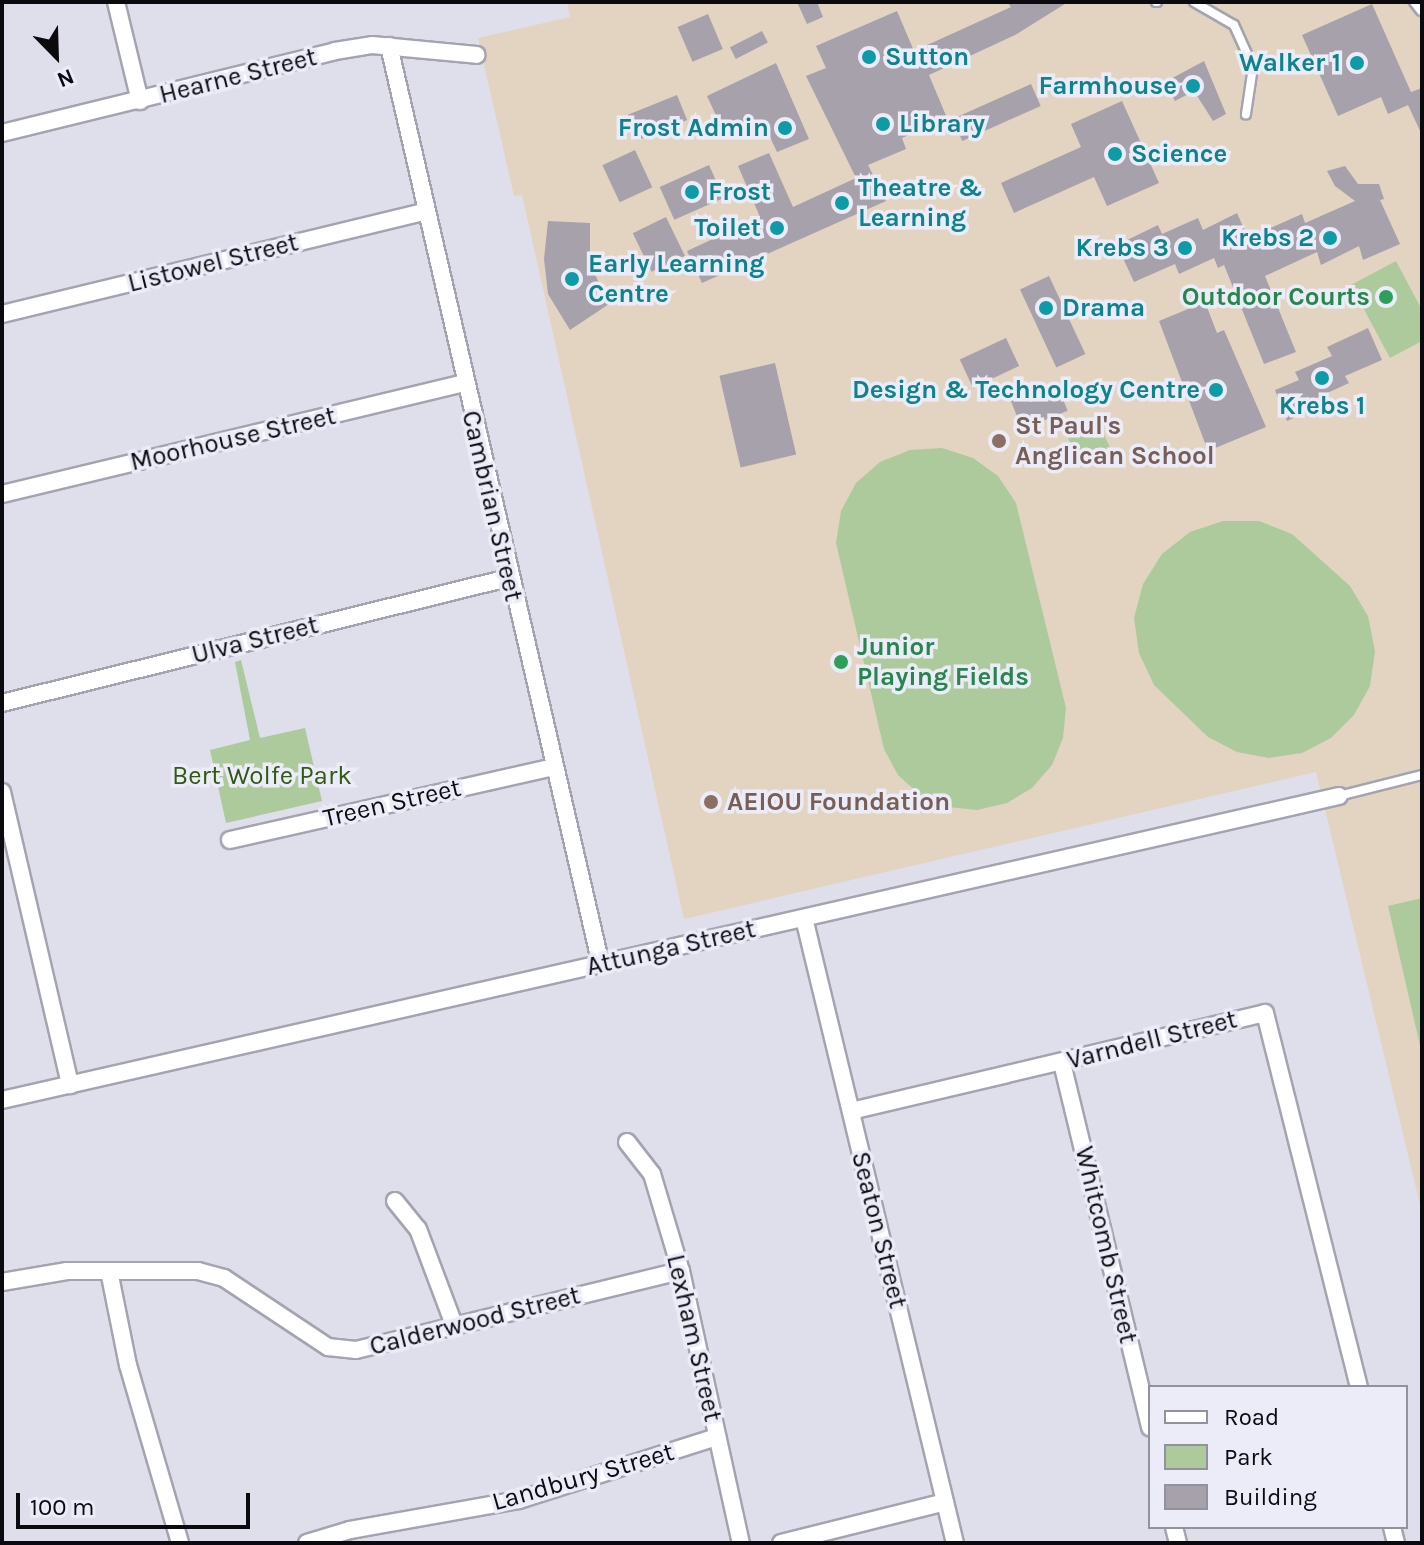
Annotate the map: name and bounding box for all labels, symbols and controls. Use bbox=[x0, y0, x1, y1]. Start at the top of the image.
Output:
north arrow bbox=[16, 16, 96, 96]
street label: Hearne Street bbox=[156, 41, 320, 111]
place label: Sutton bbox=[885, 41, 969, 73]
place label: Walker 1 bbox=[1239, 47, 1341, 79]
marker: Sutton bbox=[860, 48, 878, 66]
marker: Walker 1 bbox=[1348, 54, 1366, 72]
text: N bbox=[53, 63, 78, 93]
place label: Farmhouse bbox=[1039, 70, 1177, 102]
marker: Farmhouse bbox=[1184, 77, 1202, 95]
place label: Library bbox=[899, 108, 985, 140]
place label: Frost Admin bbox=[618, 112, 769, 144]
marker: Library bbox=[874, 115, 892, 133]
marker: Frost Admin bbox=[776, 119, 794, 137]
place label: Science bbox=[1131, 138, 1227, 170]
marker: Science bbox=[1106, 145, 1124, 163]
place label: Theatre & Learning bbox=[858, 172, 983, 234]
place label: Frost bbox=[708, 176, 771, 208]
marker: Frost bbox=[683, 183, 701, 201]
marker: Theatre & Learning bbox=[833, 194, 851, 212]
place label: Toilet bbox=[694, 212, 761, 244]
marker: Toilet bbox=[768, 219, 786, 237]
place label: Krebs 2 bbox=[1221, 222, 1314, 254]
street label: Listowel Street bbox=[125, 227, 301, 299]
marker: Krebs 2 bbox=[1321, 229, 1339, 247]
place label: Krebs 3 bbox=[1076, 232, 1169, 264]
marker: Krebs 3 bbox=[1176, 239, 1194, 257]
place label: Early Learning Centre bbox=[588, 248, 764, 310]
marker: Early Learning Centre bbox=[563, 270, 581, 288]
place label: Outdoor Courts bbox=[1182, 281, 1370, 313]
marker: Outdoor Courts bbox=[1377, 288, 1395, 306]
place label: Drama bbox=[1062, 292, 1145, 324]
marker: Drama bbox=[1037, 299, 1055, 317]
marker: Krebs 1 bbox=[1313, 369, 1331, 387]
place label: Design & Technology Centre bbox=[852, 374, 1200, 406]
marker: Design & Technology Centre bbox=[1207, 381, 1225, 399]
place label: Krebs 1 bbox=[1279, 390, 1365, 422]
street label: Moorhouse Street bbox=[127, 400, 339, 478]
street label: Cambrian Street bbox=[455, 408, 529, 604]
place label: St Paul's Anglican School bbox=[1015, 410, 1215, 472]
marker: St Paul's Anglican School bbox=[990, 432, 1008, 450]
street label: Ulva Street bbox=[189, 609, 321, 671]
place label: Junior Playing Fields bbox=[857, 631, 1029, 692]
marker: Junior Playing Fields bbox=[832, 653, 850, 671]
park label: Bert Wolfe Park bbox=[172, 760, 352, 792]
street label: Treen Street bbox=[320, 772, 464, 834]
place label: AEIOU Foundation bbox=[727, 786, 950, 818]
marker: AEIOU Foundation bbox=[702, 793, 720, 811]
street label: Attunga Street bbox=[583, 913, 759, 983]
street label: Varndell Street bbox=[1064, 1004, 1240, 1076]
street label: Whitcomb Street bbox=[1068, 1143, 1144, 1347]
street label: Seaton Street bbox=[844, 1148, 914, 1312]
street label: Lexham Street bbox=[660, 1251, 728, 1425]
street label: Calderwood Street bbox=[366, 1280, 584, 1362]
legend bbox=[1148, 1385, 1408, 1529]
text: Road bbox=[1224, 1403, 1279, 1431]
street label: Landbury Street bbox=[488, 1436, 678, 1518]
text: Park bbox=[1224, 1443, 1273, 1471]
scale bar bbox=[20, 1477, 254, 1527]
text: Building bbox=[1224, 1483, 1317, 1511]
text: 100 m bbox=[30, 1493, 95, 1521]

